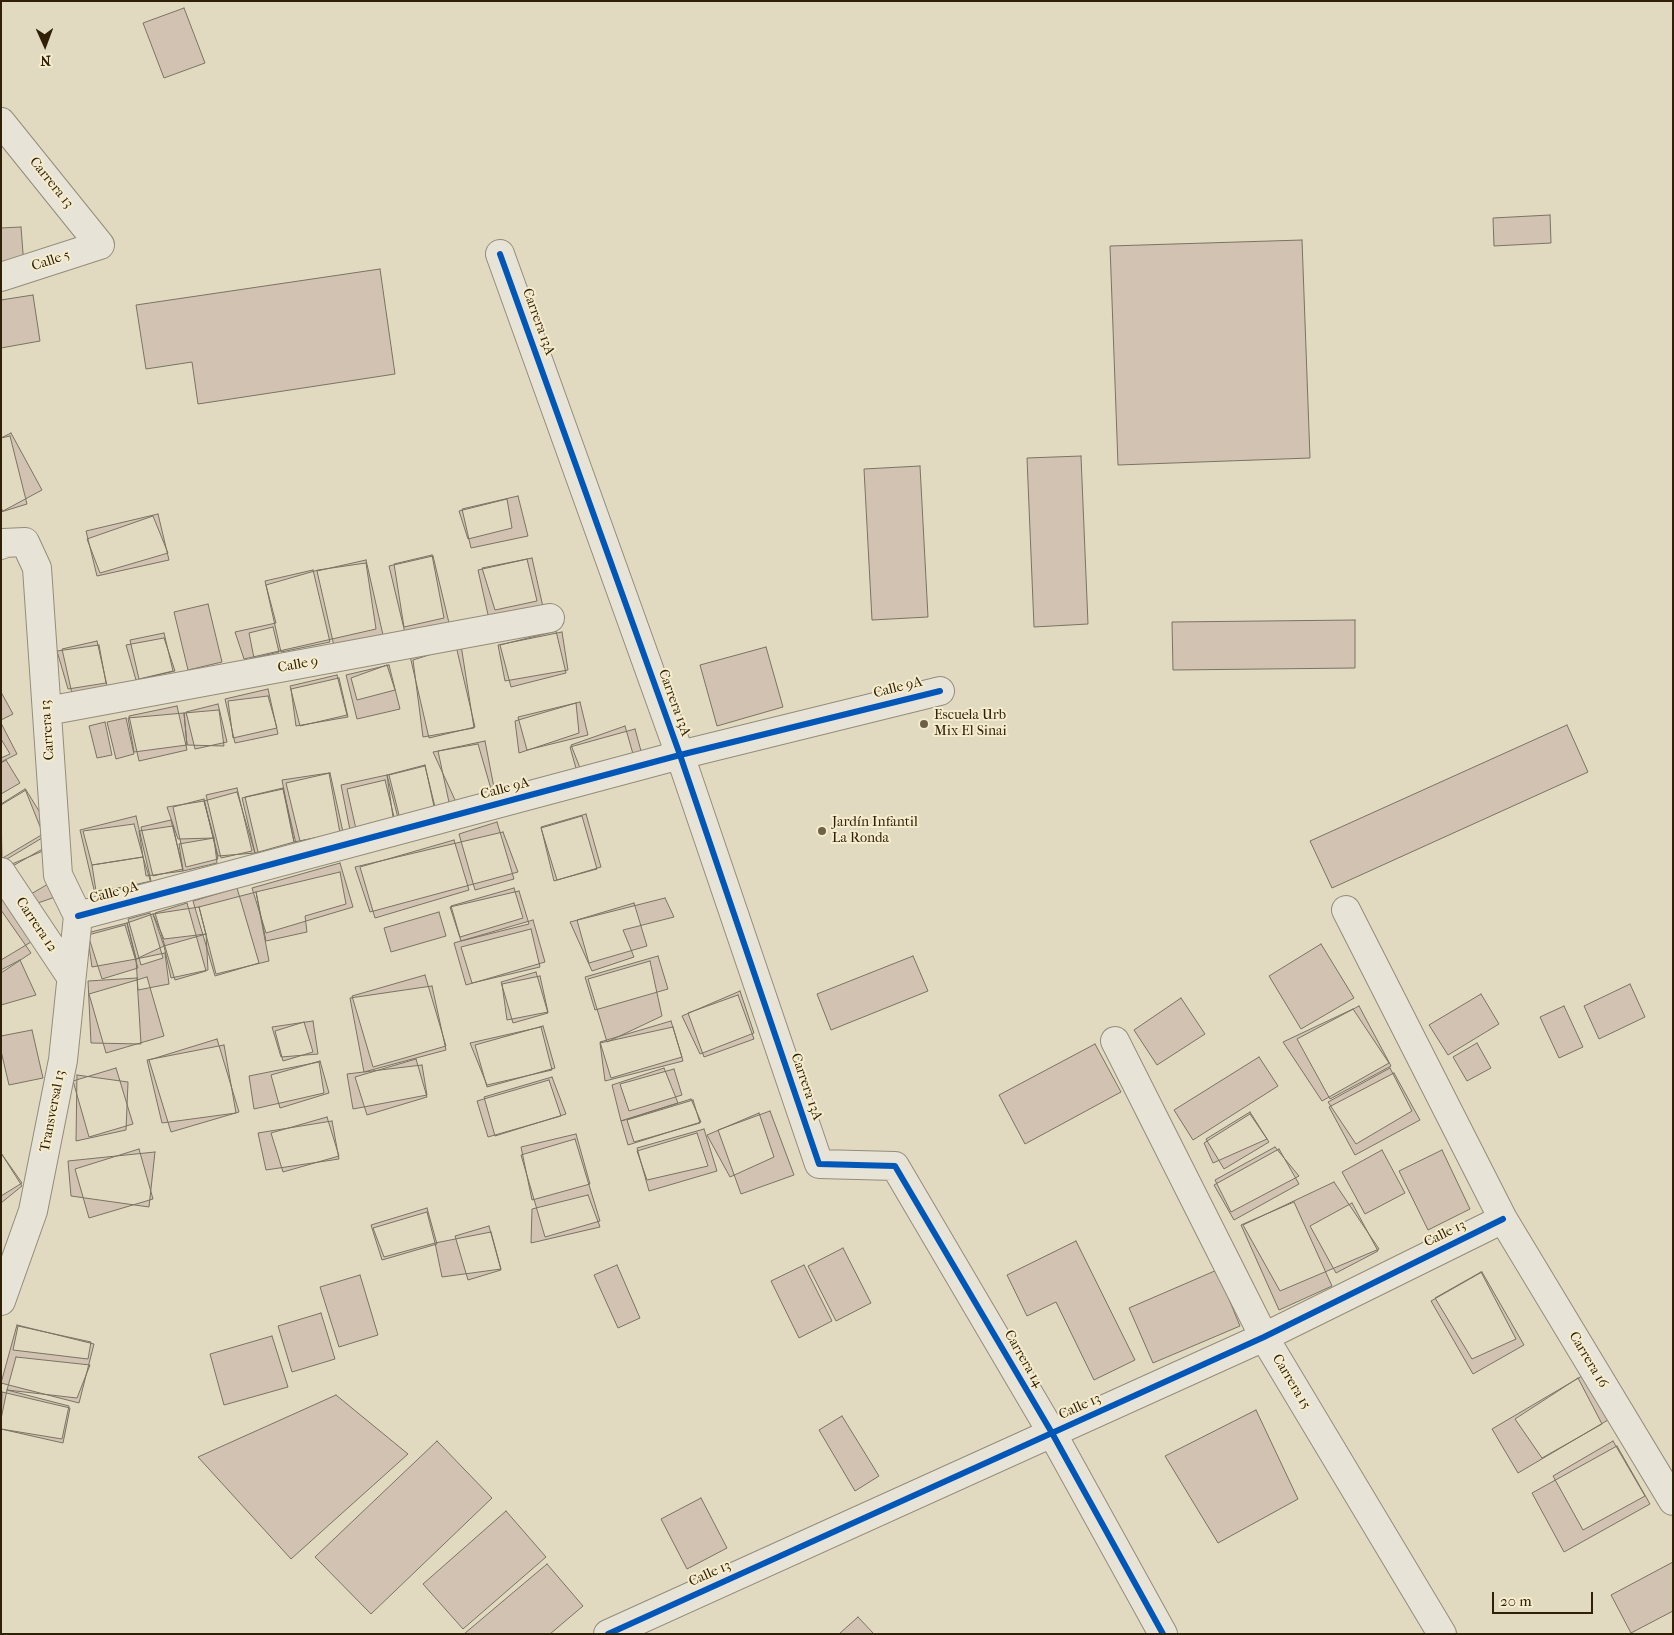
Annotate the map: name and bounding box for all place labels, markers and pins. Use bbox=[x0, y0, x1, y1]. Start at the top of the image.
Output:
place label: Escuela Urb Mix El Sinai bbox=[934, 708, 1007, 740]
marker: Escuela Urb Mix El Sinai bbox=[918, 718, 930, 730]
place label: Jardín Infantil La Ronda bbox=[832, 815, 918, 848]
marker: Jardín Infantil La Ronda bbox=[816, 825, 828, 837]

